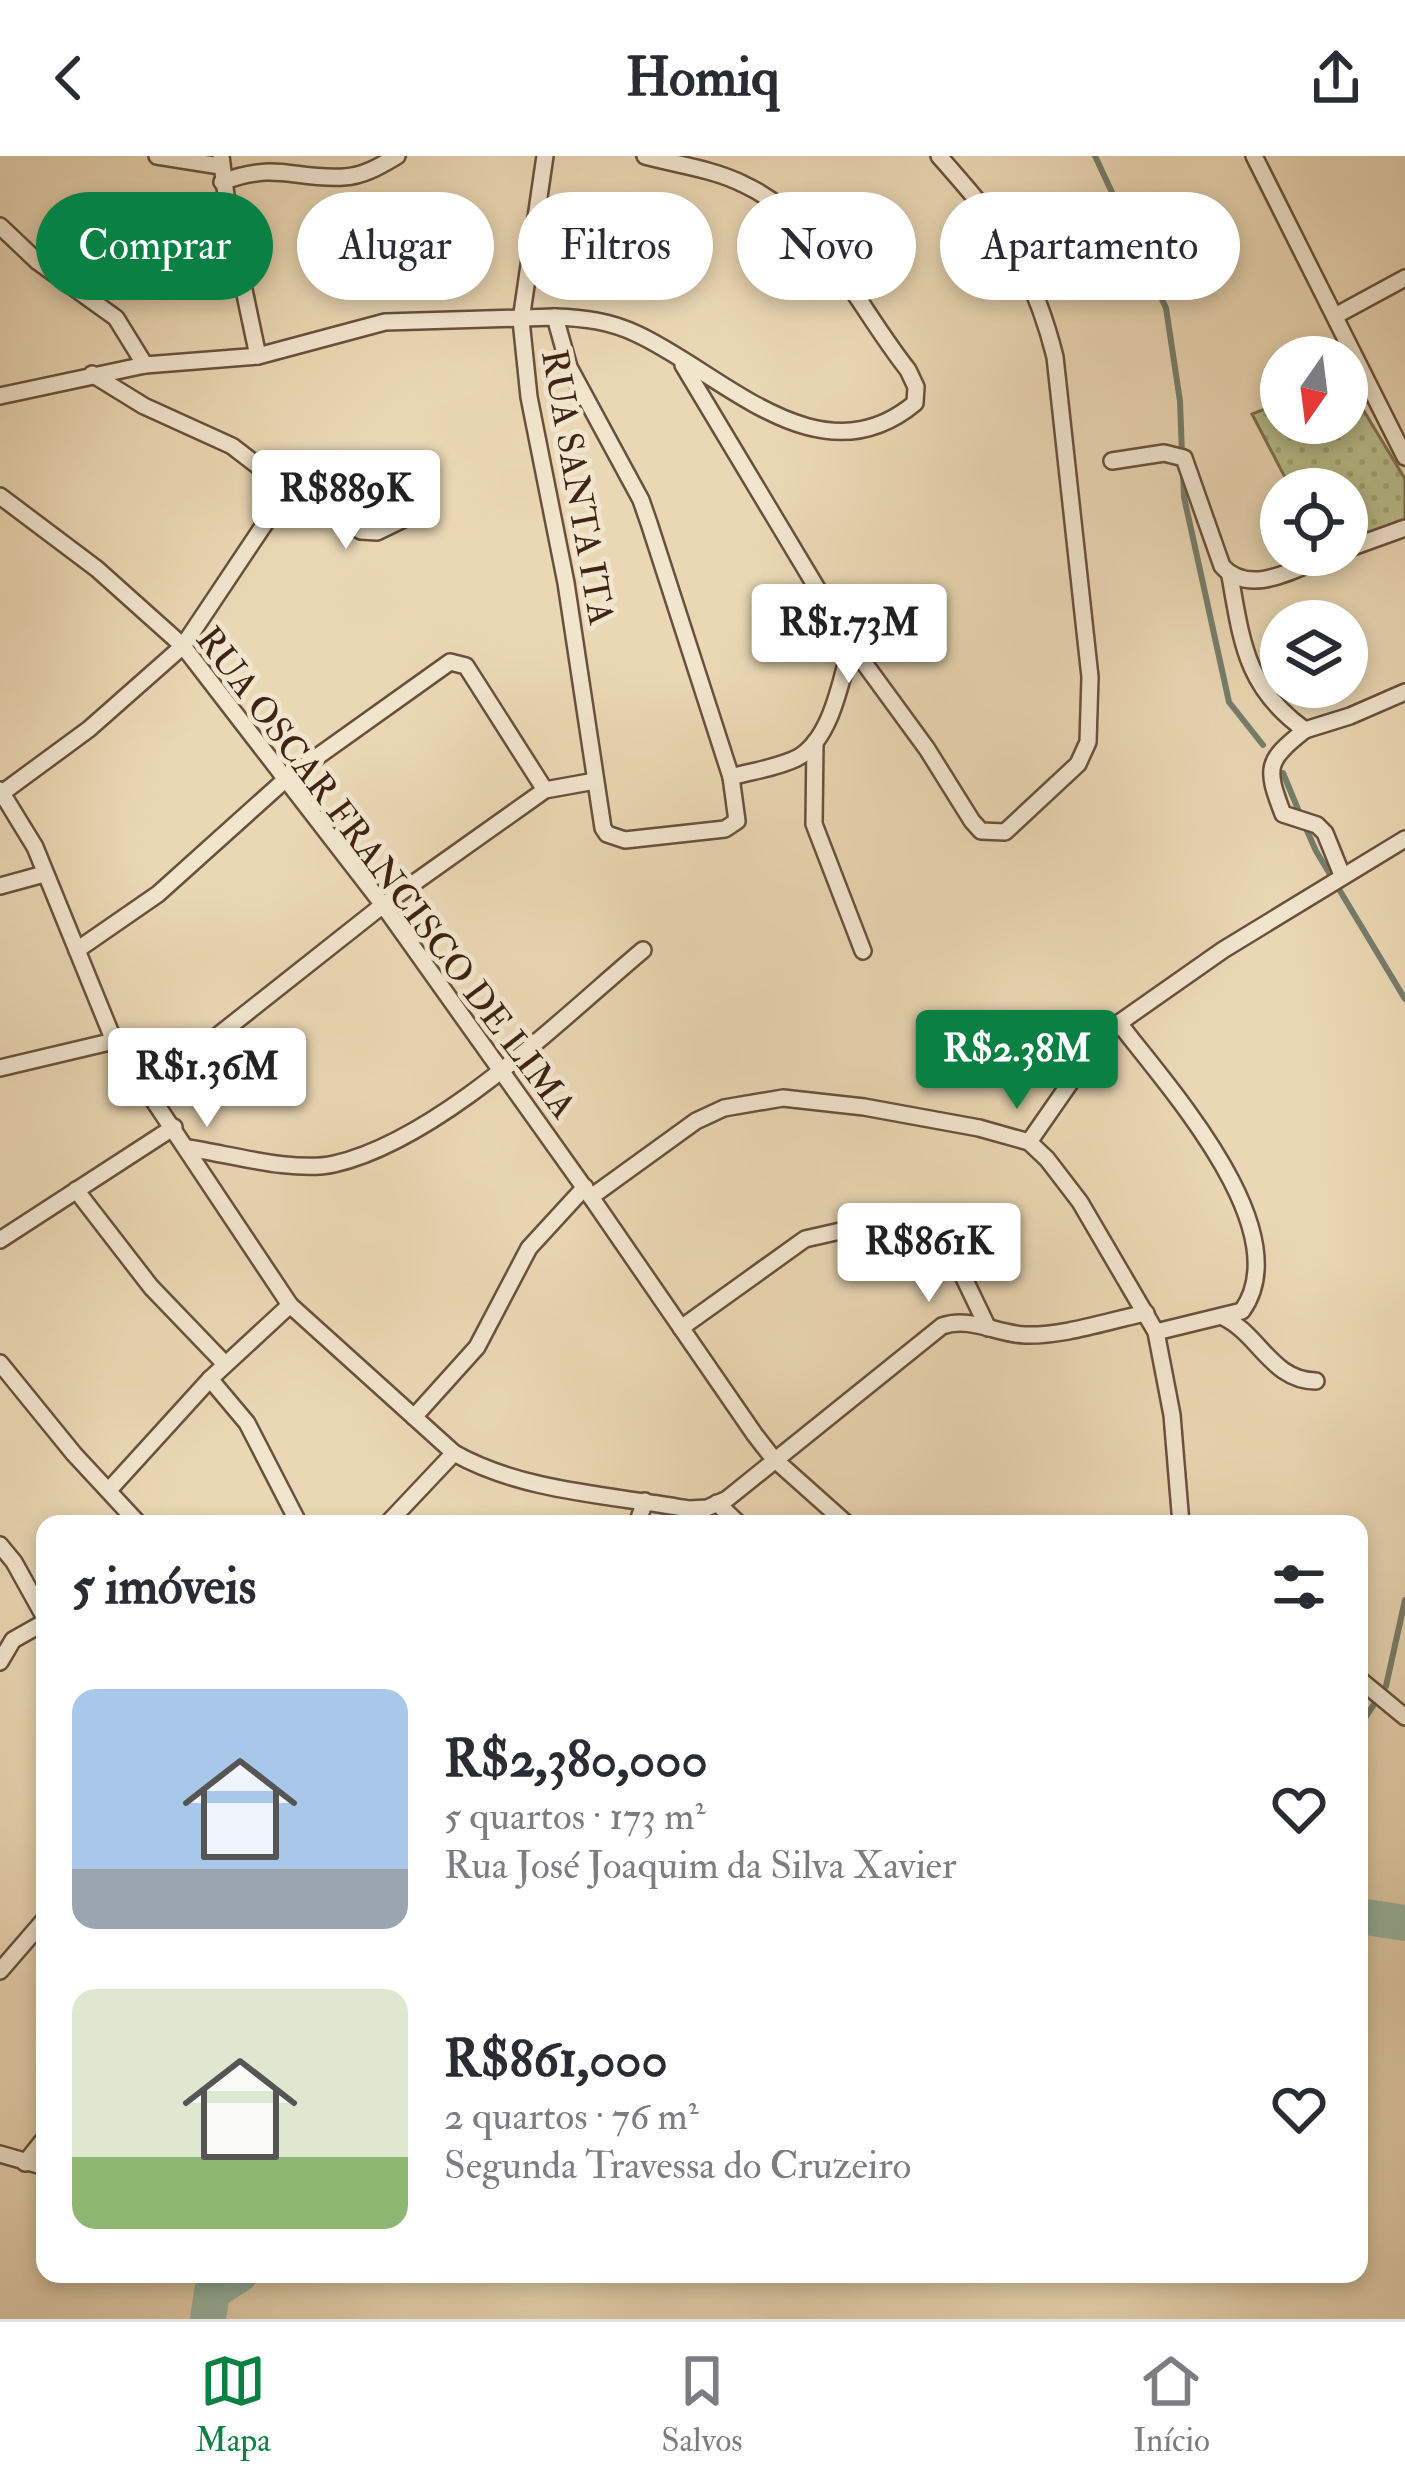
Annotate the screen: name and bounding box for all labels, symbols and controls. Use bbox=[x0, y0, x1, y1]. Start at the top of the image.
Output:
text: Homiq bbox=[626, 44, 779, 112]
icon: back bbox=[36, 45, 102, 111]
icon: share bbox=[1303, 45, 1369, 111]
chip: Comprar bbox=[36, 192, 273, 300]
chip: Alugar bbox=[297, 192, 494, 300]
chip: Filtros bbox=[518, 192, 713, 300]
chip: Novo bbox=[737, 192, 916, 300]
chip: Apartamento bbox=[940, 192, 1240, 300]
north arrow bbox=[1260, 336, 1368, 444]
map controls bbox=[1260, 336, 1368, 708]
street label: RUA SANTA ITA bbox=[531, 346, 624, 629]
pin: R$889K bbox=[248, 450, 444, 552]
text: R$889K bbox=[279, 464, 413, 513]
button: locate bbox=[1260, 468, 1368, 576]
pin: R$1.73M bbox=[738, 584, 960, 686]
text: R$1.73M bbox=[779, 598, 919, 647]
button: layers bbox=[1260, 600, 1368, 708]
street label: RUA OSCAR FRANCISCO DE LIMA bbox=[186, 618, 586, 1128]
pin: R$2.38M bbox=[906, 1010, 1128, 1112]
text: R$2.38M bbox=[943, 1024, 1091, 1073]
pin: R$1.36M bbox=[96, 1028, 318, 1130]
text: R$1.36M bbox=[135, 1042, 279, 1091]
pin: R$861K bbox=[831, 1203, 1027, 1305]
text: R$861K bbox=[865, 1217, 993, 1266]
icon: filters bbox=[1266, 1554, 1332, 1620]
text: 5 imóveis bbox=[72, 1555, 256, 1619]
text: R$2,380,000 bbox=[444, 1728, 708, 1792]
icon: home bbox=[168, 1737, 312, 1881]
icon: heart bbox=[1266, 1776, 1332, 1842]
text: 5 quartos · 173 m² bbox=[444, 1792, 705, 1841]
text: Rua José Joaquim da Silva Xavier bbox=[444, 1841, 956, 1890]
text: R$861,000 bbox=[444, 2028, 668, 2092]
icon: home bbox=[168, 2037, 312, 2181]
icon: heart bbox=[1266, 2076, 1332, 2142]
text: 2 quartos · 76 m² bbox=[444, 2092, 699, 2141]
text: Segunda Travessa do Cruzeiro bbox=[444, 2141, 911, 2190]
tab: Mapa bbox=[195, 2348, 271, 2461]
tab: Salvos bbox=[661, 2348, 743, 2461]
tab: Início bbox=[1133, 2348, 1210, 2461]

